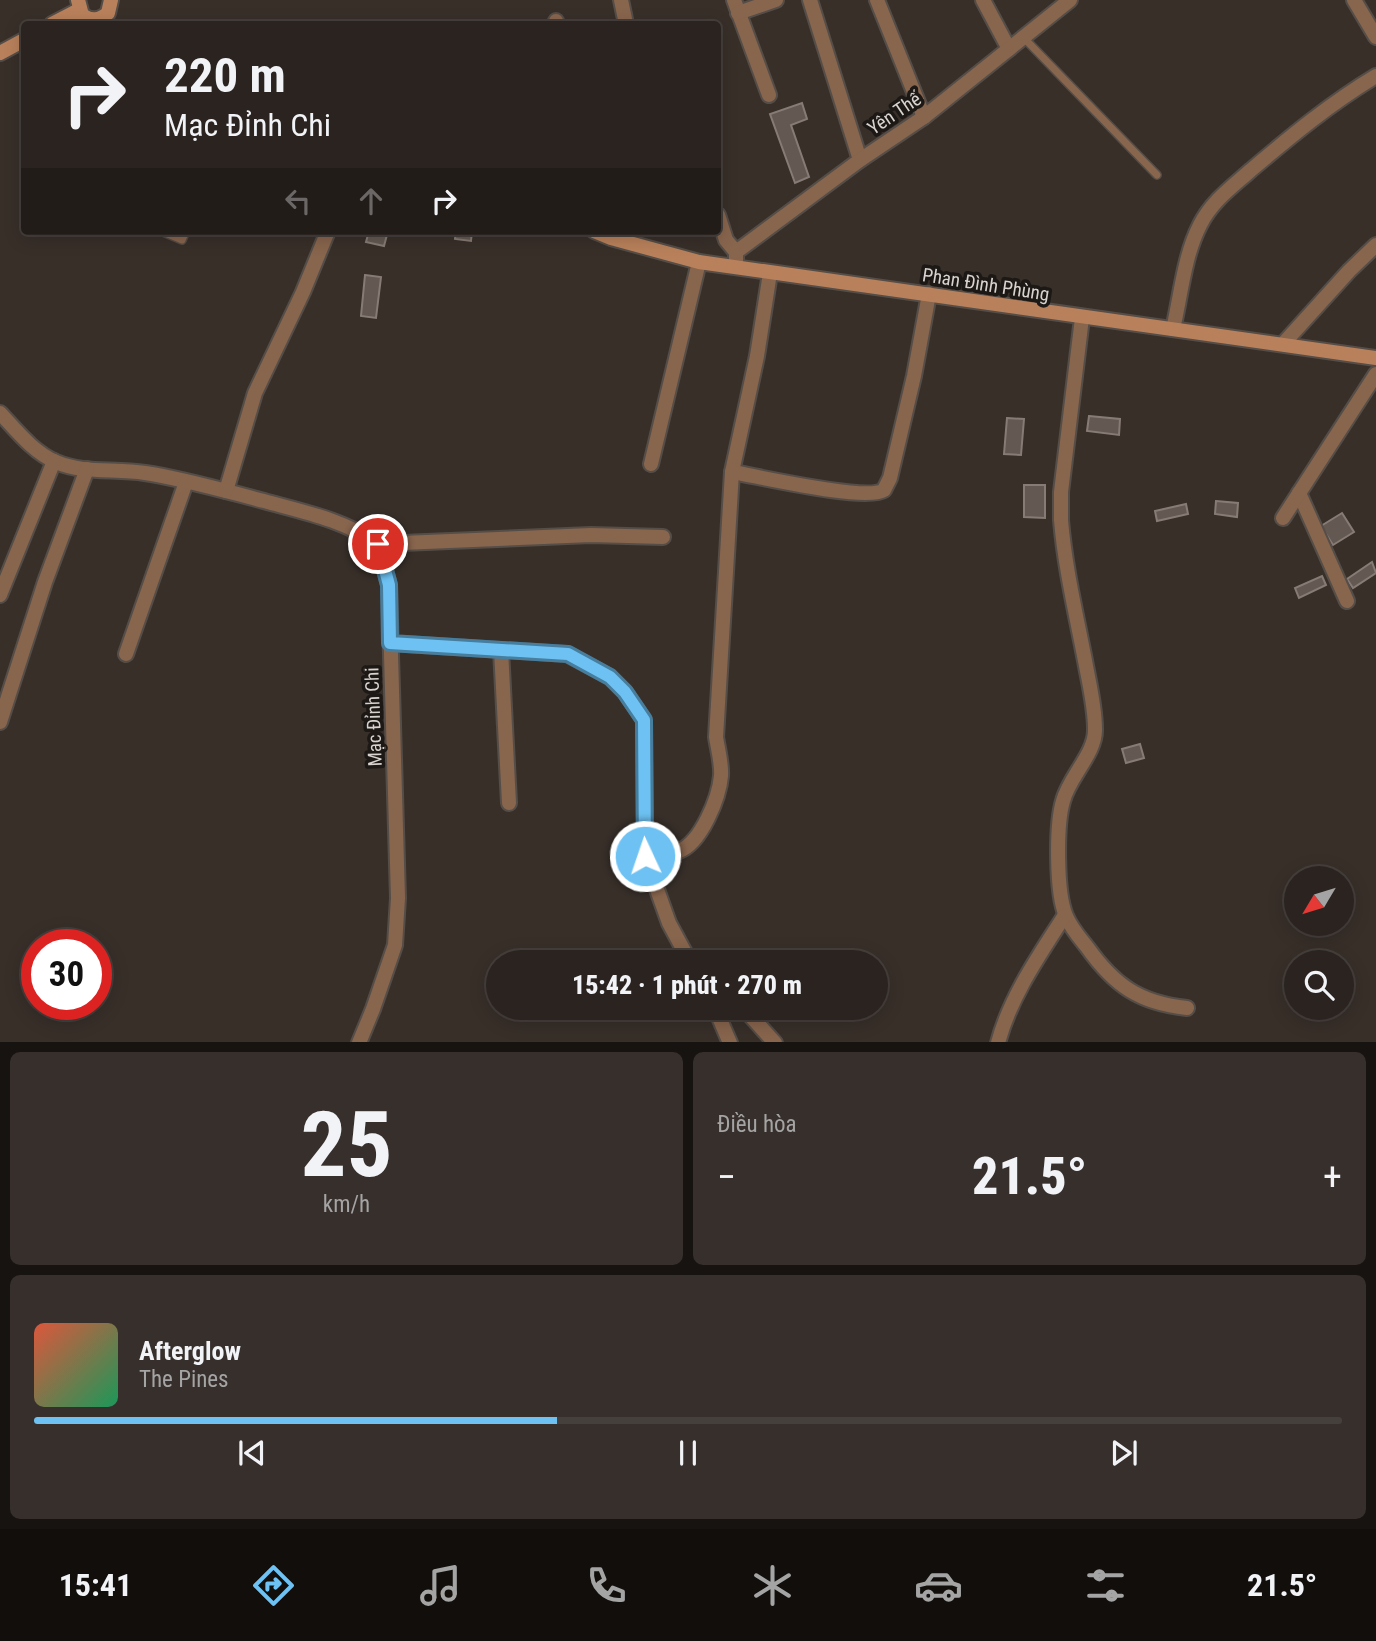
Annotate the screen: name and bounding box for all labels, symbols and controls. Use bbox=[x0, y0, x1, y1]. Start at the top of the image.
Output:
text: 220 m bbox=[164, 47, 286, 104]
icon: right bbox=[49, 49, 140, 140]
street label: Yên Thế bbox=[863, 87, 926, 140]
text: Mạc Đỉnh Chi bbox=[164, 106, 331, 144]
icon: left bbox=[279, 182, 317, 220]
icon: ahead bbox=[352, 182, 390, 220]
icon: right bbox=[425, 182, 463, 220]
street label: Phan Đình Phùng bbox=[921, 263, 1051, 306]
pin bbox=[348, 514, 408, 574]
icon: arrive bbox=[359, 525, 397, 563]
street label: Mạc Đỉnh Chi bbox=[360, 667, 387, 767]
position arrow bbox=[608, 819, 682, 893]
north arrow bbox=[1284, 866, 1354, 936]
map controls bbox=[1284, 866, 1354, 1020]
speed limit sign: 30 bbox=[21, 929, 112, 1020]
button: search bbox=[1284, 950, 1354, 1020]
text: 15:42 · 1 phút · 270 m bbox=[572, 970, 802, 1000]
text: 25 bbox=[301, 1092, 392, 1198]
text: Điều hòa bbox=[717, 1111, 797, 1138]
text: 21.5° bbox=[972, 1146, 1087, 1207]
text: − bbox=[717, 1155, 736, 1199]
text: + bbox=[1323, 1155, 1342, 1199]
text: km/h bbox=[323, 1191, 370, 1218]
text: Afterglow bbox=[139, 1336, 241, 1366]
text: The Pines bbox=[139, 1366, 229, 1393]
icon: previous bbox=[233, 1434, 271, 1472]
icon: pause bbox=[669, 1434, 707, 1472]
icon: next bbox=[1105, 1434, 1143, 1472]
icon: directions bbox=[249, 1561, 298, 1610]
icon: music bbox=[416, 1561, 465, 1610]
icon: phone bbox=[582, 1561, 631, 1610]
icon: climate bbox=[748, 1561, 797, 1610]
icon: car bbox=[914, 1561, 963, 1610]
icon: filters bbox=[1081, 1561, 1130, 1610]
text: 15:41 bbox=[59, 1566, 132, 1604]
text: 21.5° bbox=[1247, 1566, 1317, 1604]

